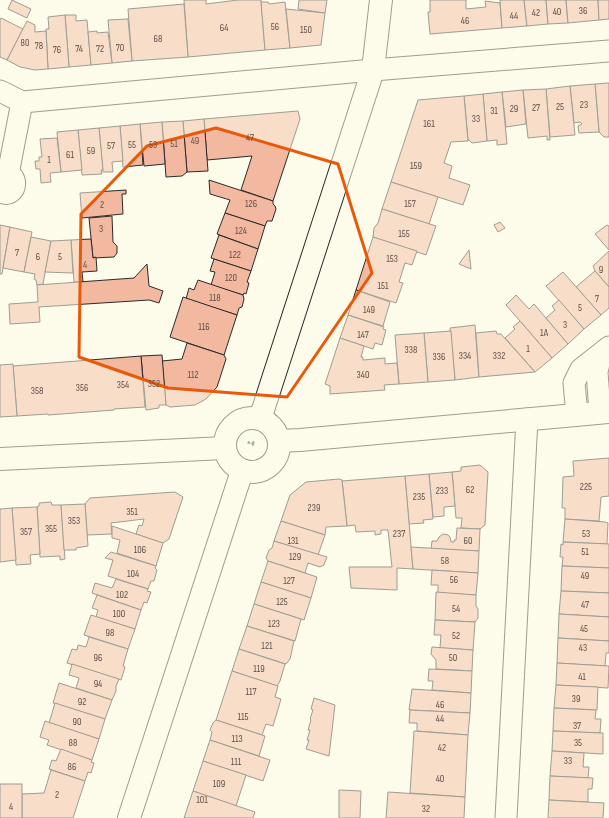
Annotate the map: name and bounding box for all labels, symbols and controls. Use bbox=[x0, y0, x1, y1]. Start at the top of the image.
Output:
house number: 36 bbox=[579, 5, 587, 17]
house number: 40 bbox=[553, 6, 561, 18]
house number: 42 bbox=[532, 7, 540, 19]
house number: 44 bbox=[510, 10, 518, 22]
house number: 46 bbox=[461, 15, 469, 27]
house number: 56 bbox=[271, 21, 279, 33]
house number: 64 bbox=[220, 22, 228, 34]
house number: 150 bbox=[300, 24, 312, 36]
house number: 68 bbox=[154, 33, 162, 45]
house number: 80 bbox=[21, 37, 29, 49]
house number: 78 bbox=[35, 40, 43, 52]
house number: 70 bbox=[116, 42, 124, 54]
house number: 74 bbox=[75, 43, 83, 55]
house number: 72 bbox=[96, 43, 104, 55]
house number: 76 bbox=[53, 44, 61, 56]
house number: 23 bbox=[580, 99, 588, 111]
house number: 25 bbox=[556, 101, 564, 113]
house number: 27 bbox=[532, 102, 540, 114]
house number: 29 bbox=[510, 103, 518, 115]
house number: 31 bbox=[490, 105, 498, 117]
house number: 33 bbox=[472, 113, 480, 125]
house number: 161 bbox=[423, 118, 435, 130]
house number: 47 bbox=[246, 132, 254, 144]
house number: 49 bbox=[191, 135, 199, 147]
house number: 51 bbox=[170, 138, 178, 150]
house number: 55 bbox=[128, 139, 136, 151]
house number: 53 bbox=[149, 139, 157, 151]
house number: 57 bbox=[107, 140, 115, 152]
house number: 59 bbox=[87, 145, 95, 157]
house number: 61 bbox=[66, 149, 74, 161]
house number: 1 bbox=[47, 154, 51, 166]
house number: 159 bbox=[410, 160, 422, 172]
house number: 126 bbox=[245, 198, 257, 210]
house number: 157 bbox=[404, 198, 416, 210]
house number: 2 bbox=[100, 199, 104, 211]
house number: 3 bbox=[99, 223, 103, 235]
house number: 124 bbox=[235, 225, 247, 237]
house number: 155 bbox=[398, 228, 410, 240]
house number: 7 bbox=[15, 247, 19, 259]
house number: 122 bbox=[229, 249, 241, 261]
house number: 6 bbox=[36, 251, 40, 263]
house number: 5 bbox=[58, 251, 62, 263]
house number: 153 bbox=[386, 253, 398, 265]
house number: 4 bbox=[83, 259, 87, 271]
house number: 9 bbox=[599, 264, 603, 276]
house number: 120 bbox=[225, 272, 237, 284]
house number: 151 bbox=[377, 280, 389, 292]
house number: 118 bbox=[209, 292, 221, 304]
house number: 7 bbox=[595, 293, 599, 305]
house number: 5 bbox=[578, 302, 582, 314]
house number: 149 bbox=[363, 304, 375, 316]
house number: 3 bbox=[563, 319, 567, 331]
house number: 116 bbox=[198, 321, 210, 333]
house number: 1A bbox=[540, 327, 549, 339]
house number: 147 bbox=[357, 329, 369, 341]
house number: 1 bbox=[526, 343, 530, 355]
house number: 338 bbox=[405, 344, 417, 356]
house number: 334 bbox=[459, 350, 471, 362]
house number: 332 bbox=[493, 350, 505, 362]
house number: 336 bbox=[433, 351, 445, 363]
house number: 112 bbox=[187, 369, 199, 381]
house number: 340 bbox=[357, 369, 369, 381]
house number: 352 bbox=[148, 378, 160, 390]
house number: 354 bbox=[117, 379, 129, 391]
house number: 356 bbox=[76, 382, 88, 394]
house number: 358 bbox=[31, 385, 43, 397]
house number: 225 bbox=[580, 481, 592, 493]
house number: 62 bbox=[466, 484, 474, 496]
house number: 233 bbox=[436, 485, 448, 497]
house number: 235 bbox=[413, 491, 425, 503]
house number: 239 bbox=[308, 502, 320, 514]
house number: 351 bbox=[126, 506, 138, 518]
house number: 353 bbox=[68, 515, 80, 527]
house number: 355 bbox=[45, 523, 57, 535]
house number: 357 bbox=[20, 526, 32, 538]
house number: 237 bbox=[393, 528, 405, 540]
house number: 53 bbox=[582, 528, 590, 540]
house number: 131 bbox=[287, 535, 299, 547]
house number: 60 bbox=[464, 535, 472, 547]
house number: 106 bbox=[134, 544, 146, 556]
house number: 51 bbox=[581, 546, 589, 558]
house number: 129 bbox=[289, 551, 301, 563]
house number: 58 bbox=[441, 555, 449, 567]
house number: 104 bbox=[127, 568, 139, 580]
house number: 49 bbox=[581, 570, 589, 582]
house number: 56 bbox=[450, 574, 458, 586]
house number: 127 bbox=[283, 575, 295, 587]
house number: 102 bbox=[116, 589, 128, 601]
house number: 125 bbox=[276, 596, 288, 608]
house number: 47 bbox=[581, 599, 589, 611]
house number: 54 bbox=[452, 603, 460, 615]
house number: 100 bbox=[113, 608, 125, 620]
house number: 123 bbox=[268, 618, 280, 630]
house number: 45 bbox=[580, 623, 588, 635]
house number: 98 bbox=[106, 627, 114, 639]
house number: 52 bbox=[452, 630, 460, 642]
house number: 121 bbox=[261, 640, 273, 652]
house number: 43 bbox=[579, 642, 587, 654]
house number: 96 bbox=[94, 652, 102, 664]
house number: 50 bbox=[449, 652, 457, 664]
house number: 119 bbox=[253, 663, 265, 675]
house number: 41 bbox=[578, 671, 586, 683]
house number: 94 bbox=[94, 678, 102, 690]
house number: 117 bbox=[246, 686, 256, 698]
house number: 39 bbox=[572, 693, 580, 705]
house number: 92 bbox=[78, 696, 86, 708]
house number: 46 bbox=[436, 699, 444, 711]
house number: 115 bbox=[237, 711, 249, 723]
house number: 44 bbox=[436, 713, 444, 725]
house number: 90 bbox=[73, 716, 81, 728]
house number: 37 bbox=[573, 720, 581, 732]
house number: 113 bbox=[231, 733, 243, 745]
house number: 88 bbox=[69, 737, 77, 749]
house number: 35 bbox=[574, 737, 582, 749]
house number: 42 bbox=[438, 742, 446, 754]
house number: 33 bbox=[564, 755, 572, 767]
house number: 111 bbox=[231, 756, 242, 768]
house number: 86 bbox=[68, 761, 76, 773]
house number: 40 bbox=[436, 773, 444, 785]
house number: 109 bbox=[213, 778, 225, 790]
house number: 2 bbox=[55, 789, 59, 801]
house number: 101 bbox=[196, 794, 208, 806]
house number: 4 bbox=[9, 801, 13, 813]
house number: 32 bbox=[422, 803, 430, 815]

